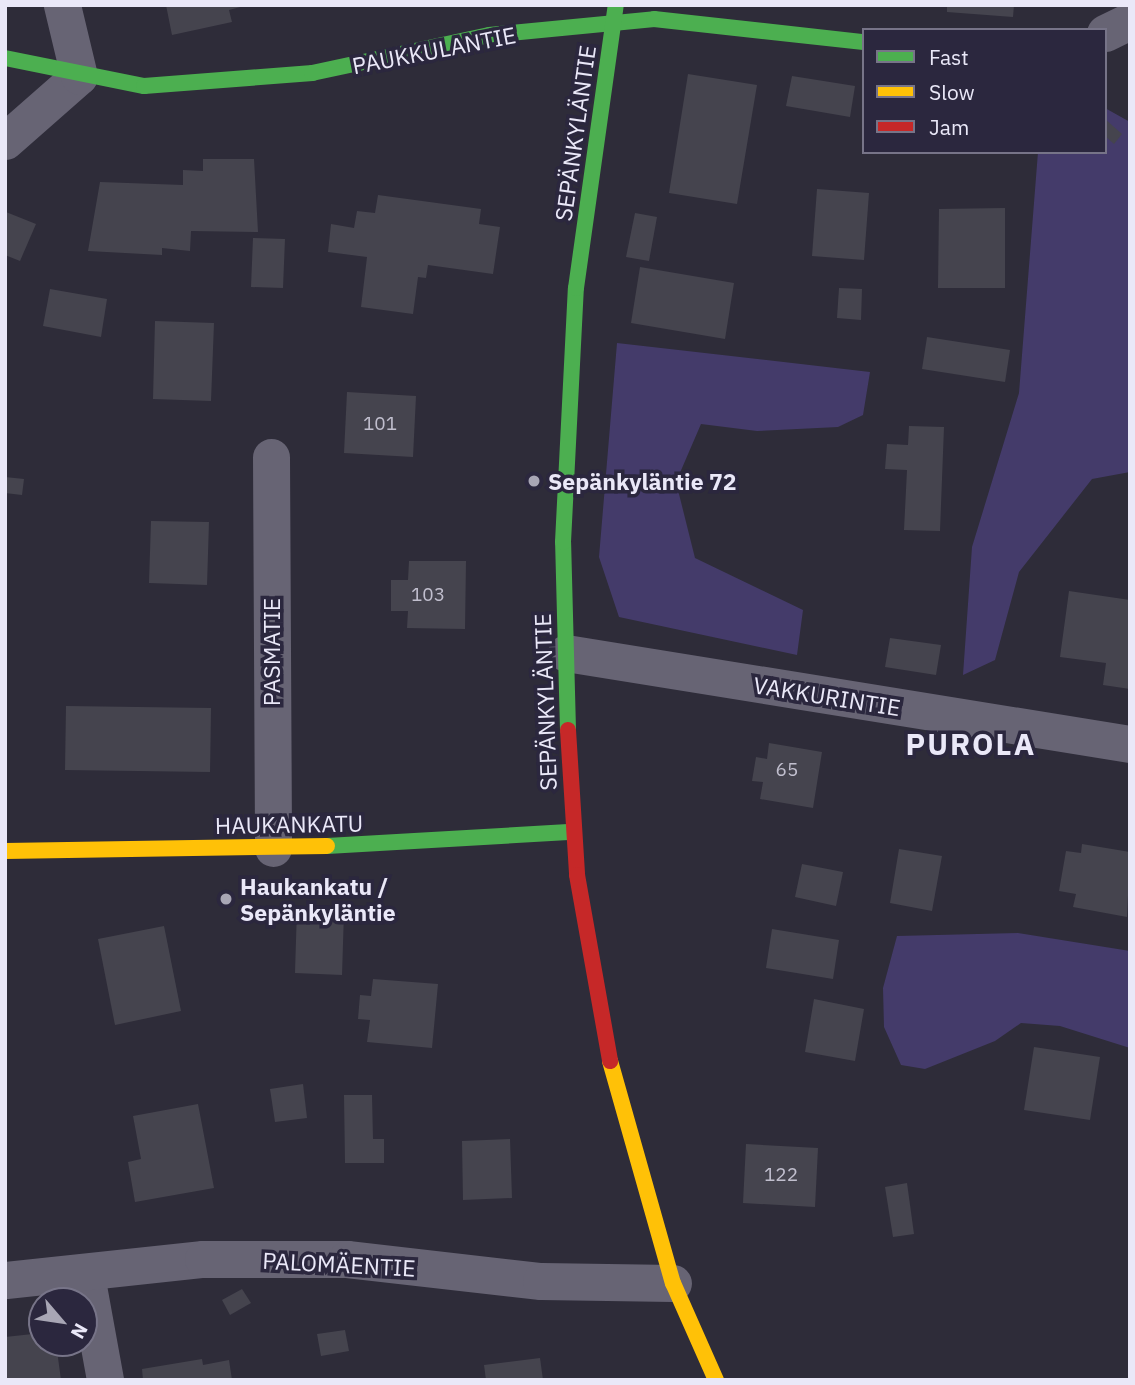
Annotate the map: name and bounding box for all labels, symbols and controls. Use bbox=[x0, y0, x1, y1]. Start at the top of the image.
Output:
street label: PAUKKULANTIE bbox=[350, 21, 518, 79]
legend bbox=[862, 28, 1107, 154]
street label: SEPÄNKYLÄNTIE bbox=[549, 43, 601, 223]
text: Fast bbox=[929, 43, 969, 71]
text: Slow bbox=[929, 78, 975, 106]
text: Jam bbox=[929, 113, 969, 141]
house number: 101 bbox=[363, 413, 397, 435]
place label: Sepänkyläntie 72 bbox=[548, 467, 737, 495]
marker: Sepänkyläntie 72 bbox=[526, 473, 542, 489]
house number: 103 bbox=[411, 584, 445, 606]
street label: PASMATIE bbox=[257, 598, 285, 706]
street label: SEPÄNKYLÄNTIE bbox=[528, 613, 562, 791]
street label: VAKKURINTIE bbox=[752, 671, 902, 721]
district label: PUROLA bbox=[906, 726, 1036, 762]
house number: 65 bbox=[776, 759, 798, 781]
street label: HAUKANKATU bbox=[215, 809, 363, 839]
place label: Haukankatu / Sepänkyläntie bbox=[240, 872, 396, 926]
marker: Haukankatu / Sepänkyläntie bbox=[218, 891, 234, 907]
house number: 122 bbox=[764, 1164, 798, 1186]
street label: PALOMÄENTIE bbox=[262, 1246, 416, 1282]
north arrow bbox=[28, 1287, 98, 1357]
text: N bbox=[66, 1319, 93, 1343]

